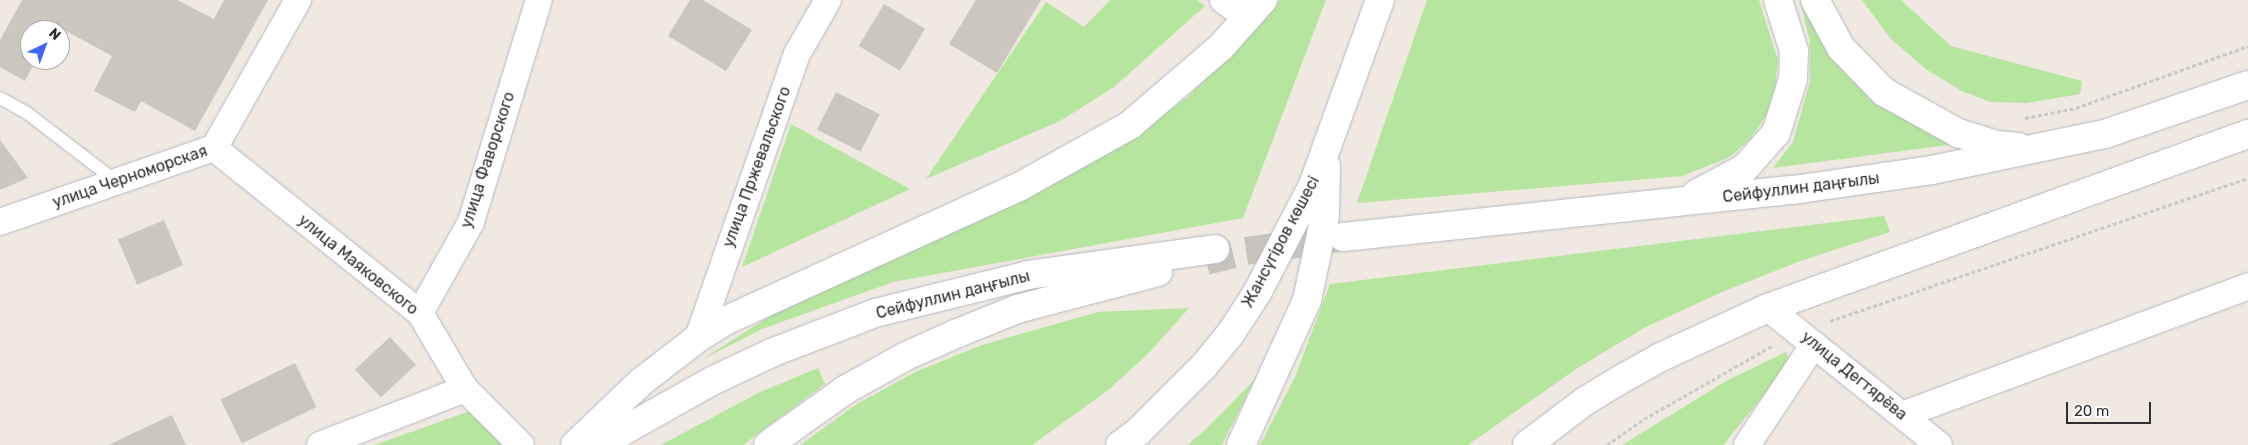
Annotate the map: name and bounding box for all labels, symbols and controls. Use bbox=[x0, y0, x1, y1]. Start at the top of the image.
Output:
north arrow bbox=[20, 20, 70, 70]
text: N bbox=[45, 25, 64, 44]
street label: улица Пржевальского bbox=[719, 84, 795, 250]
street label: улица Фаворского bbox=[457, 89, 519, 231]
street label: улица Черноморская bbox=[50, 141, 210, 213]
street label: Сейфуллин даңғылы bbox=[1722, 169, 1880, 207]
street label: Жансүгіров көшесі bbox=[1238, 173, 1324, 311]
street label: улица Маяковского bbox=[294, 211, 422, 319]
street label: Сейфуллин даңғылы bbox=[874, 267, 1032, 323]
street label: улица Дегтярёва bbox=[1797, 328, 1911, 424]
scale bar bbox=[2068, 392, 2153, 424]
text: 20 m bbox=[2074, 402, 2109, 420]

